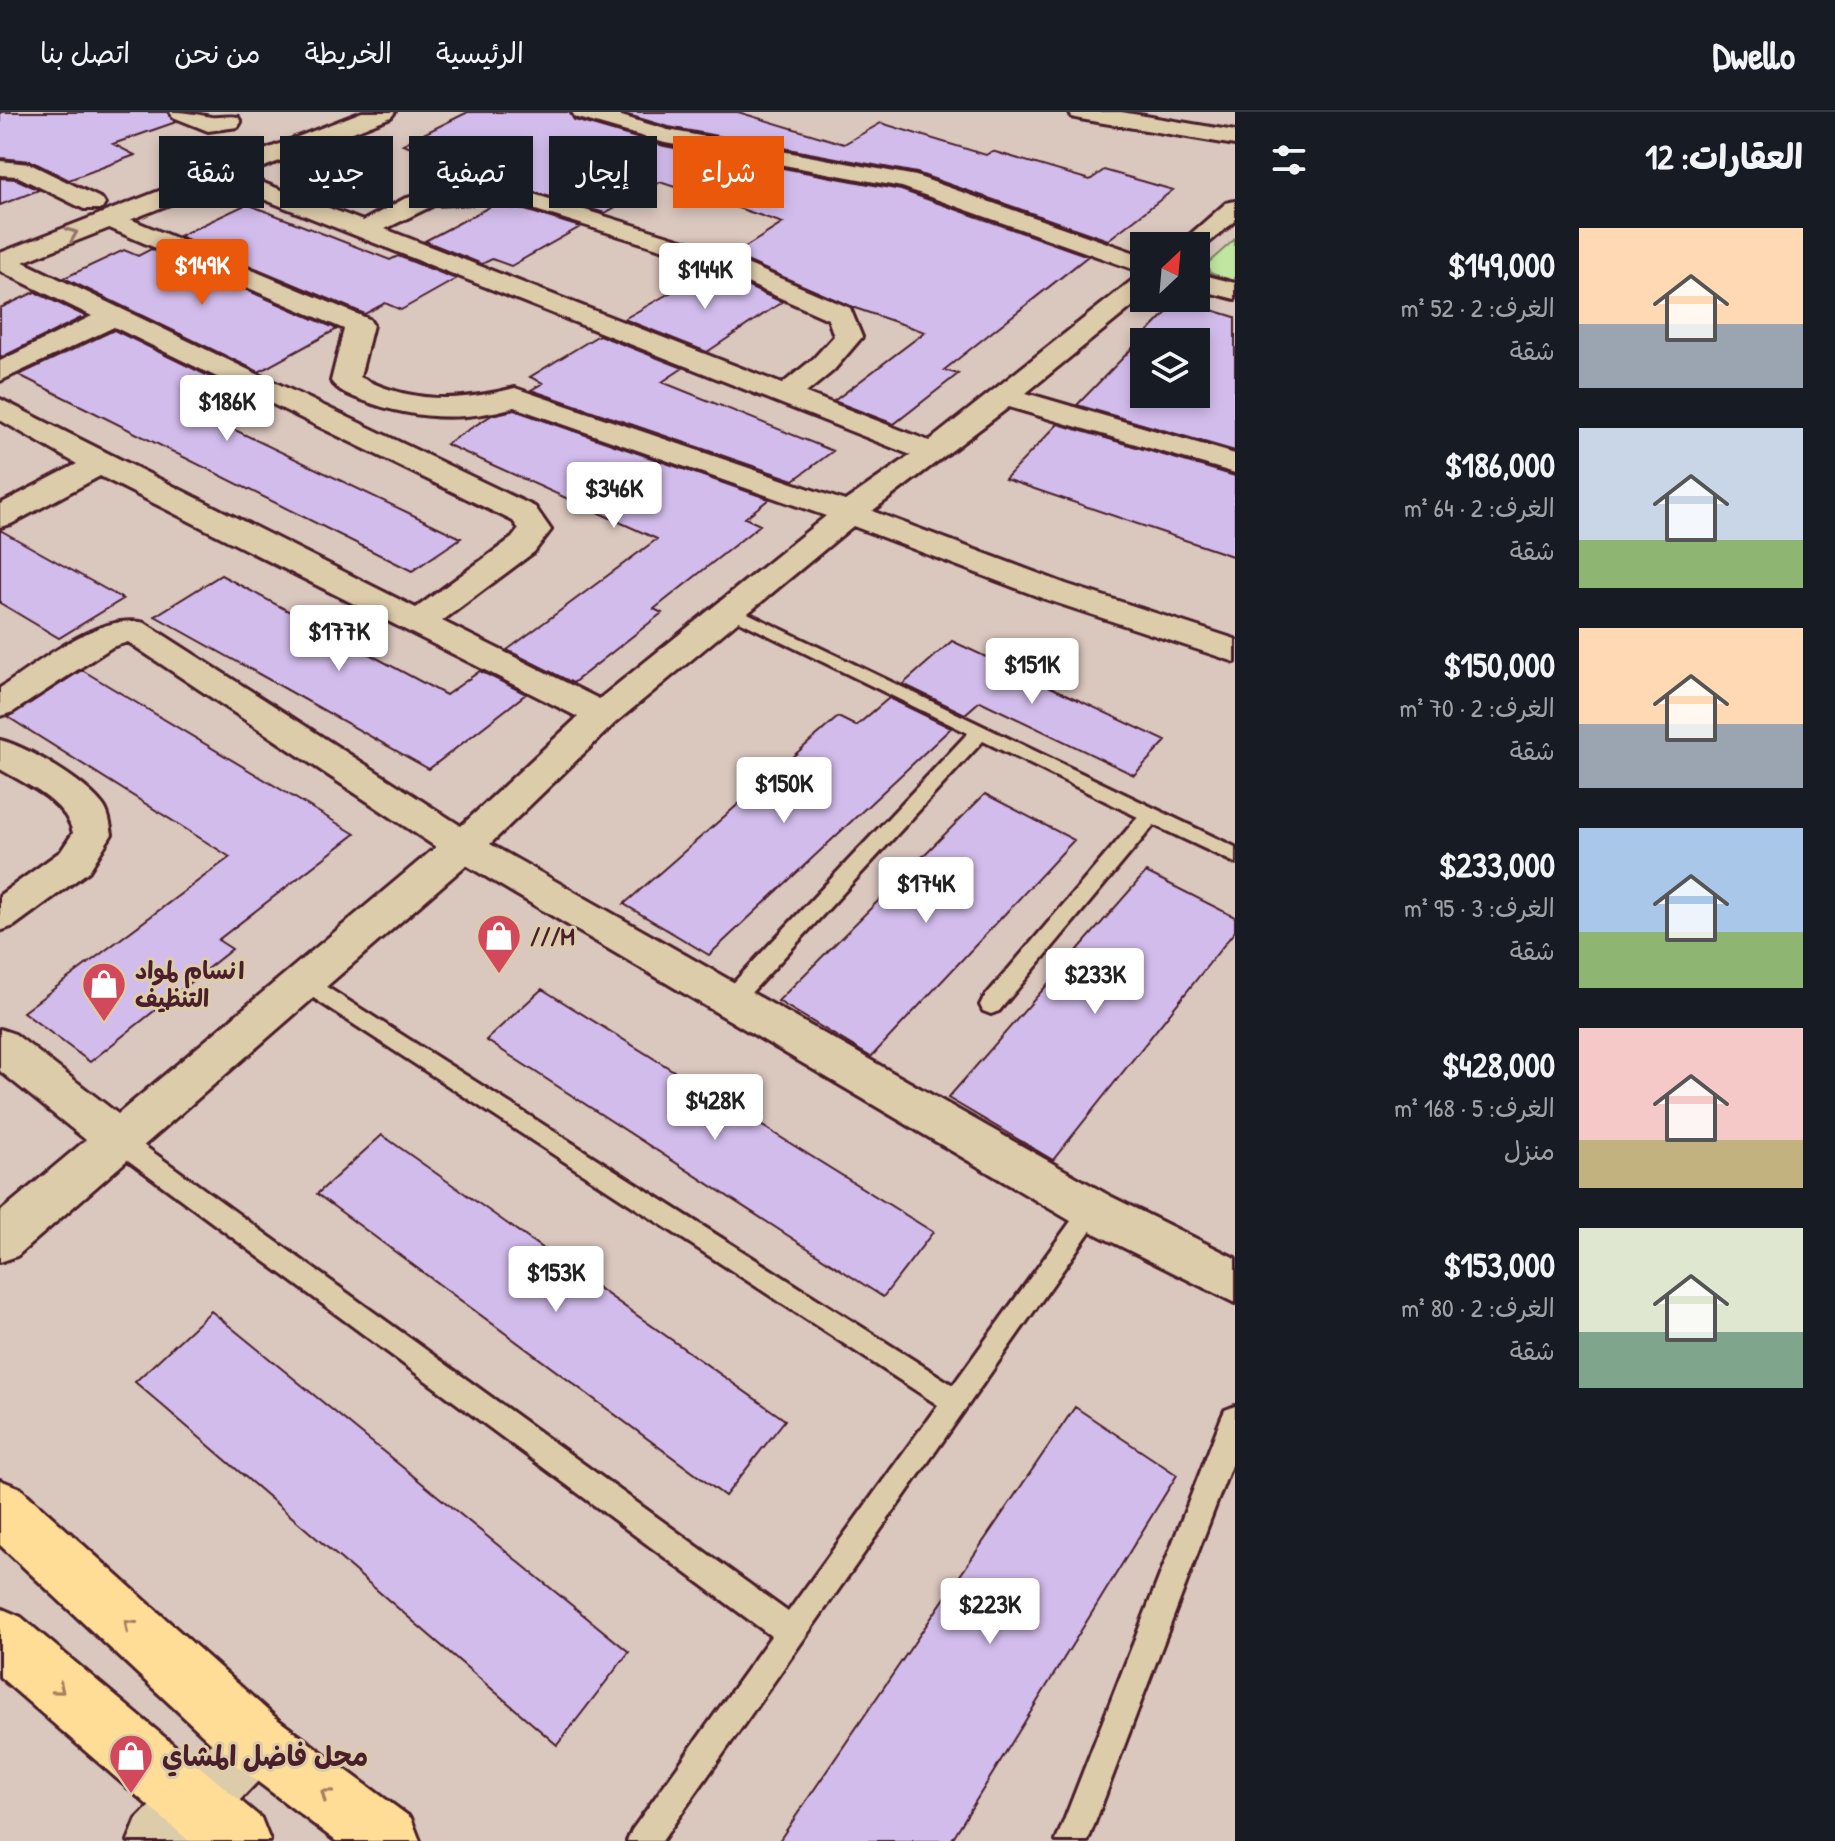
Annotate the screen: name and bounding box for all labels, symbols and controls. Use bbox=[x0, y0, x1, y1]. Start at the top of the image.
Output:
text: Dwello bbox=[1713, 29, 1795, 81]
text: اتصل بنا bbox=[40, 34, 130, 72]
text: من نحن bbox=[174, 34, 261, 72]
text: الخريطة bbox=[305, 34, 392, 72]
text: الرئيسية bbox=[436, 34, 524, 72]
text: العقارات: 12 bbox=[1645, 134, 1803, 180]
chip: شقة bbox=[159, 136, 264, 208]
chip: جديد bbox=[280, 136, 393, 208]
chip: تصفية bbox=[409, 136, 533, 208]
chip: إيجار bbox=[549, 136, 657, 208]
chip: شراء bbox=[673, 136, 784, 208]
icon: filters bbox=[1267, 138, 1311, 182]
one-way arrow bbox=[64, 227, 78, 244]
north arrow bbox=[1130, 232, 1210, 312]
map controls bbox=[1130, 232, 1210, 408]
pin: $149K bbox=[146, 239, 258, 307]
text: $149,000 bbox=[1448, 242, 1555, 288]
pin: $144K bbox=[649, 243, 761, 311]
text: $149K bbox=[174, 247, 230, 282]
text: $144K bbox=[677, 251, 733, 286]
icon: home bbox=[1643, 260, 1739, 356]
text: الغرف: 2 · 52 m² bbox=[1401, 290, 1555, 325]
button: layers bbox=[1130, 328, 1210, 408]
text: شقة bbox=[1510, 333, 1555, 368]
pin: $186K bbox=[171, 375, 283, 443]
text: $186K bbox=[198, 383, 256, 418]
text: $186,000 bbox=[1445, 442, 1555, 488]
icon: home bbox=[1643, 460, 1739, 556]
pin: $346K bbox=[558, 462, 670, 530]
text: $346K bbox=[585, 470, 643, 505]
text: الغرف: 2 · 64 m² bbox=[1404, 490, 1555, 525]
text: شقة bbox=[1510, 533, 1555, 568]
pin: $177K bbox=[283, 605, 395, 673]
text: $177K bbox=[308, 613, 370, 648]
pin: $151K bbox=[976, 638, 1088, 706]
text: $150,000 bbox=[1443, 642, 1555, 688]
text: $151K bbox=[1004, 646, 1060, 681]
icon: home bbox=[1643, 660, 1739, 756]
text: الغرف: 2 · 70 m² bbox=[1400, 690, 1555, 725]
text: شقة bbox=[1510, 733, 1555, 768]
pin: $150K bbox=[728, 757, 840, 825]
text: $150K bbox=[755, 765, 813, 800]
text: $233,000 bbox=[1439, 842, 1555, 888]
pin: $174K bbox=[870, 857, 982, 925]
icon: home bbox=[1643, 860, 1739, 956]
text: $174K bbox=[897, 865, 955, 900]
text: الغرف: 3 · 95 m² bbox=[1404, 890, 1555, 925]
shop icon: ///M bbox=[475, 912, 523, 975]
place label: ///M bbox=[530, 920, 575, 952]
text: شقة bbox=[1510, 933, 1555, 968]
pin: $233K bbox=[1039, 948, 1151, 1016]
place label: انسام لمواد التنظيف bbox=[135, 954, 244, 1014]
text: $233K bbox=[1064, 956, 1126, 991]
shop icon: انسام لمواد التنظيف bbox=[80, 960, 128, 1023]
text: $428,000 bbox=[1442, 1042, 1555, 1088]
icon: home bbox=[1643, 1060, 1739, 1156]
pin: $428K bbox=[659, 1074, 771, 1142]
text: $428K bbox=[685, 1082, 745, 1117]
text: الغرف: 5 · 168 m² bbox=[1394, 1090, 1555, 1125]
text: منزل bbox=[1504, 1133, 1555, 1168]
text: $153,000 bbox=[1443, 1242, 1555, 1288]
pin: $153K bbox=[500, 1246, 612, 1314]
text: $153K bbox=[527, 1254, 585, 1289]
icon: home bbox=[1643, 1260, 1739, 1356]
text: الغرف: 2 · 80 m² bbox=[1401, 1290, 1555, 1325]
text: شقة bbox=[1510, 1333, 1555, 1368]
pin: $223K bbox=[934, 1578, 1046, 1646]
text: $223K bbox=[959, 1586, 1021, 1621]
one-way arrow bbox=[123, 1620, 138, 1634]
one-way arrow bbox=[50, 1679, 65, 1694]
shop icon: محل فاضل المشاي bbox=[107, 1732, 155, 1795]
place label: محل فاضل المشاي bbox=[162, 1737, 368, 1777]
one-way arrow bbox=[320, 1789, 335, 1804]

